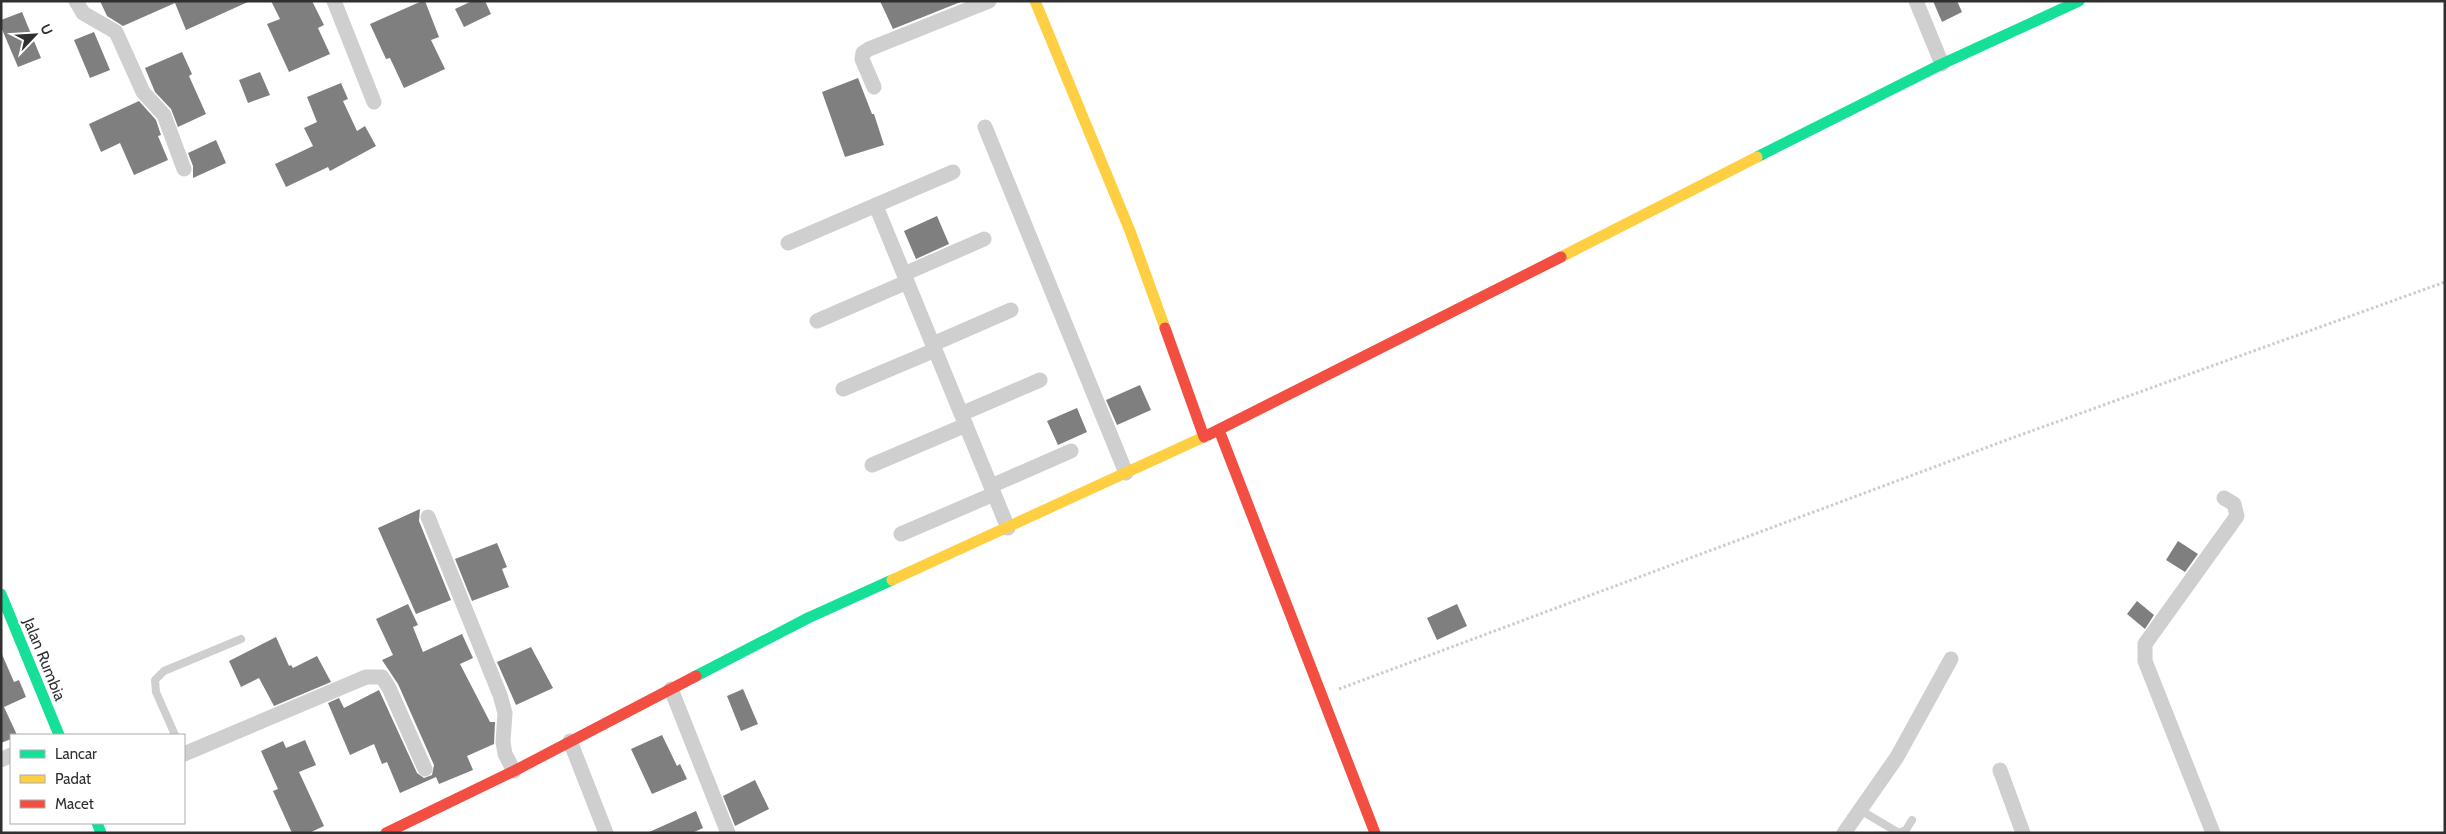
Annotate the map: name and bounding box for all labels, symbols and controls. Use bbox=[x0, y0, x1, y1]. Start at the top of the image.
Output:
north arrow bbox=[10, 10, 60, 60]
text: U bbox=[36, 21, 57, 38]
street label: Jalan Rumbia bbox=[19, 614, 70, 704]
legend bbox=[10, 734, 185, 824]
text: Lancar bbox=[55, 745, 97, 763]
text: Padat bbox=[55, 770, 91, 788]
text: Macet bbox=[55, 795, 94, 813]

